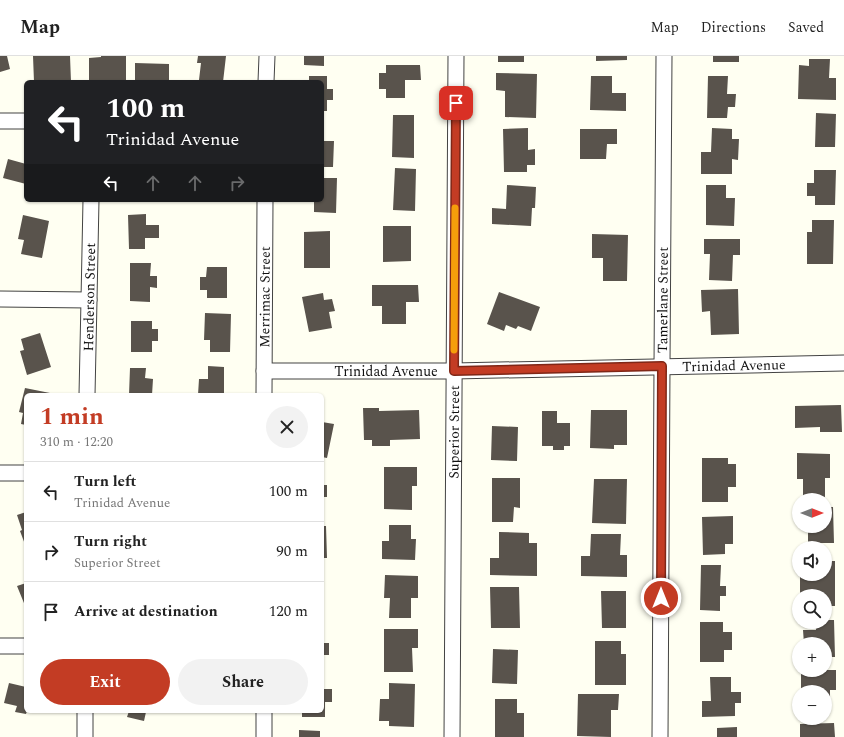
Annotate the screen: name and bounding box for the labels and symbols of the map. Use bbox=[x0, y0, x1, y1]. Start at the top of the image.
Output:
pin bbox=[439, 86, 473, 120]
street label: Henderson Street bbox=[77, 243, 101, 351]
street label: Merrimac Street bbox=[254, 246, 275, 348]
street label: Tamerlane Street bbox=[652, 247, 673, 353]
street label: Trinidad Avenue bbox=[682, 354, 786, 377]
street label: Trinidad Avenue bbox=[334, 361, 438, 382]
street label: Superior Street bbox=[443, 385, 465, 479]
north arrow bbox=[792, 493, 832, 533]
position arrow bbox=[640, 577, 682, 619]

